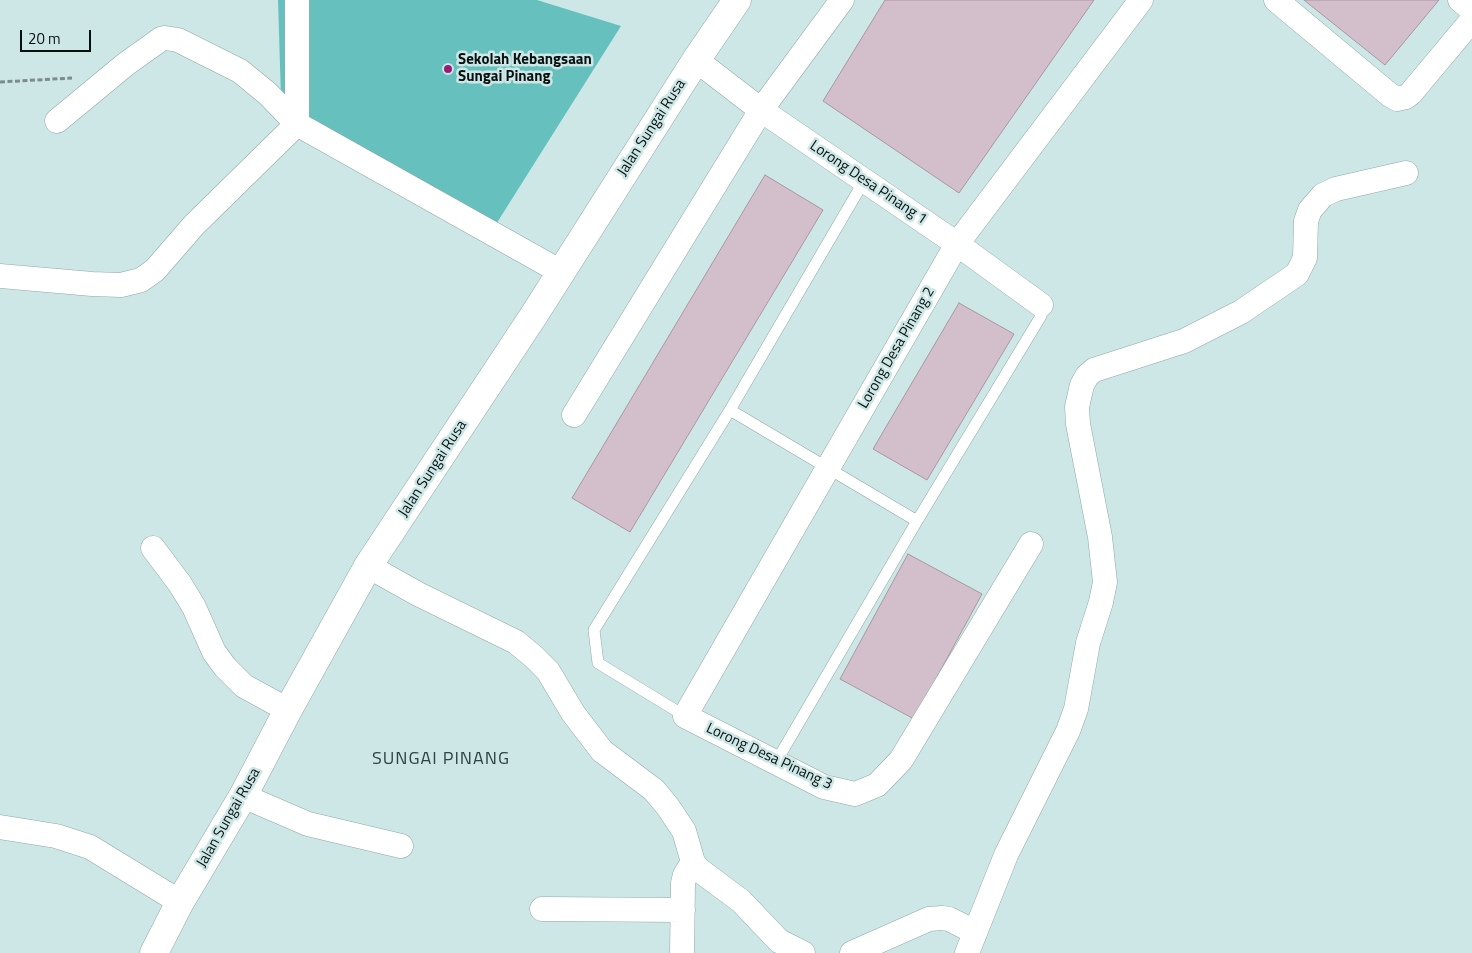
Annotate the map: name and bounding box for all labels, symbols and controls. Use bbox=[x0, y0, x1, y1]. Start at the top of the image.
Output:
scale bar bbox=[22, 20, 94, 52]
text: 20 m bbox=[28, 27, 61, 50]
place label: Sekolah Kebangsaan Sungai Pinang bbox=[458, 51, 592, 86]
marker: Sekolah Kebangsaan Sungai Pinang bbox=[442, 63, 454, 75]
street label: Jalan Sungai Rusa bbox=[614, 76, 690, 180]
street label: Lorong Desa Pinang 1 bbox=[806, 137, 930, 229]
street label: Lorong Desa Pinang 2 bbox=[855, 284, 939, 412]
street label: Jalan Sungai Rusa bbox=[395, 417, 471, 521]
street label: Lorong Desa Pinang 3 bbox=[703, 720, 835, 794]
district label: SUNGAI PINANG bbox=[370, 749, 512, 771]
street label: Jalan Sungai Rusa bbox=[193, 765, 265, 871]

